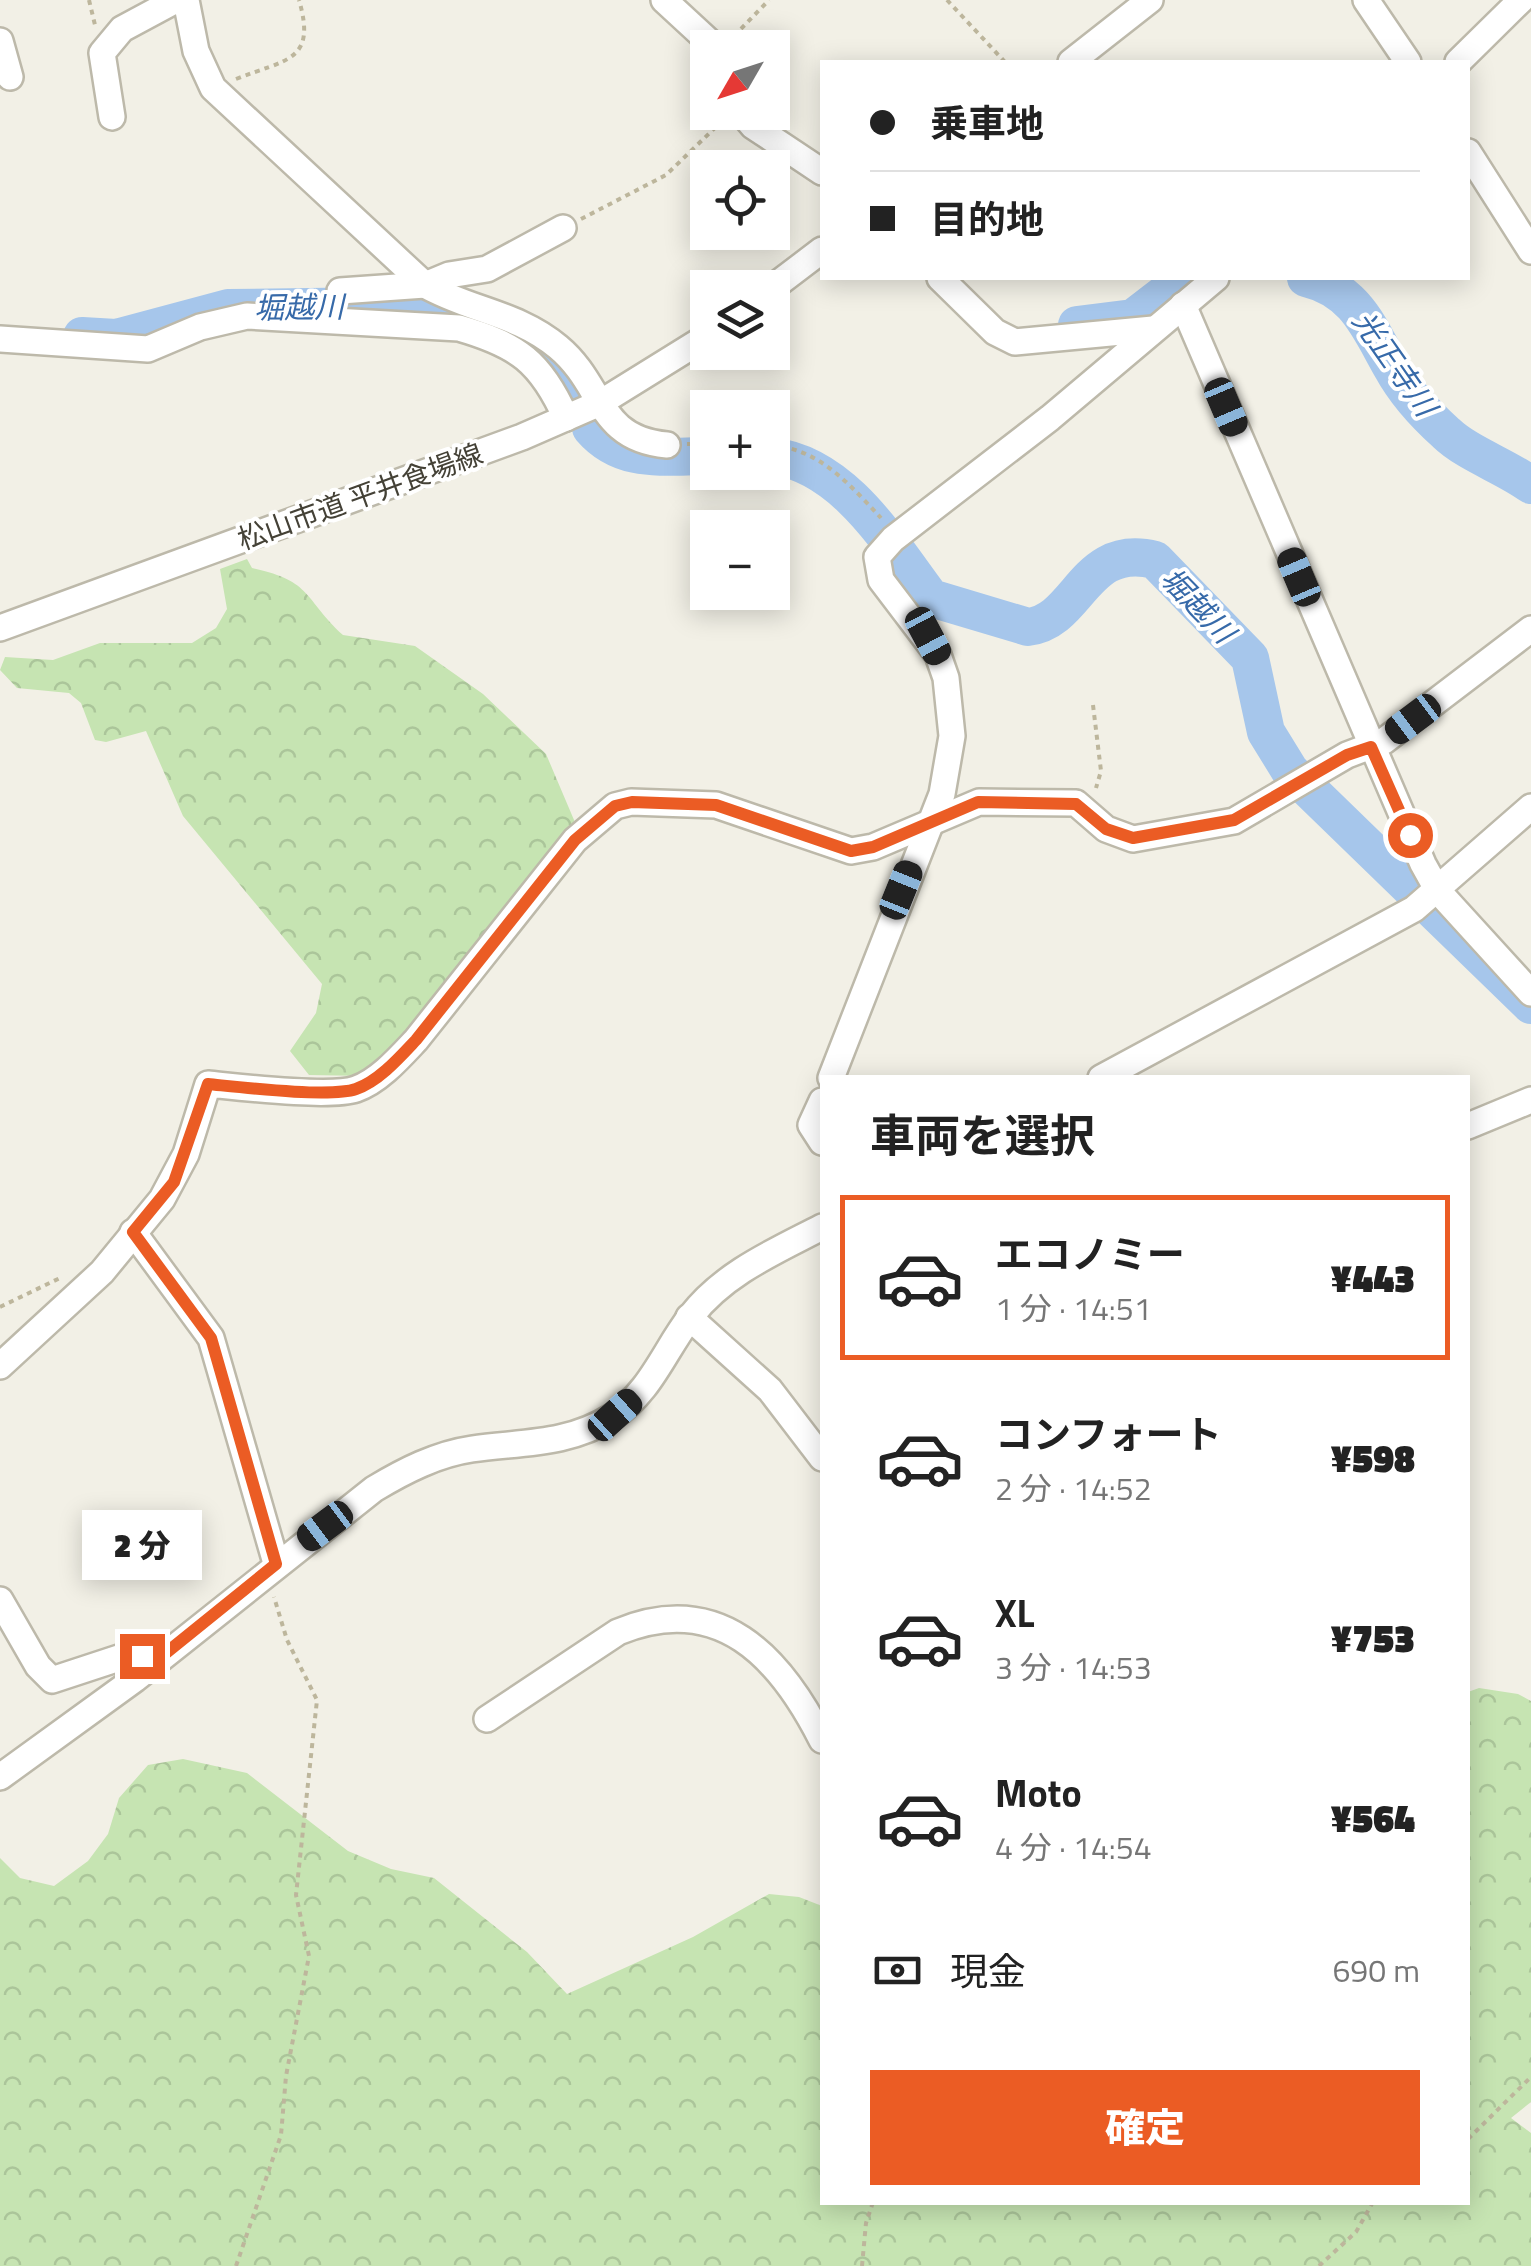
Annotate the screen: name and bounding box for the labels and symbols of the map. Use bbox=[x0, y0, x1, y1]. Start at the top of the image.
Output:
north arrow bbox=[690, 30, 790, 130]
water label: 堀越川 bbox=[254, 283, 347, 331]
water label: 光正寺川 bbox=[1342, 301, 1450, 428]
car bbox=[1200, 374, 1252, 440]
street label: 松山市道 平井食場線 bbox=[231, 432, 489, 560]
car bbox=[1273, 544, 1325, 610]
water label: 堀越川 bbox=[1150, 557, 1248, 656]
car bbox=[901, 602, 955, 670]
car bbox=[1380, 689, 1446, 749]
route start bbox=[1388, 813, 1433, 858]
car bbox=[876, 857, 926, 923]
car bbox=[583, 1384, 647, 1446]
car bbox=[292, 1496, 358, 1556]
callout: 2 分 bbox=[82, 1511, 202, 1581]
route end bbox=[120, 1634, 165, 1679]

